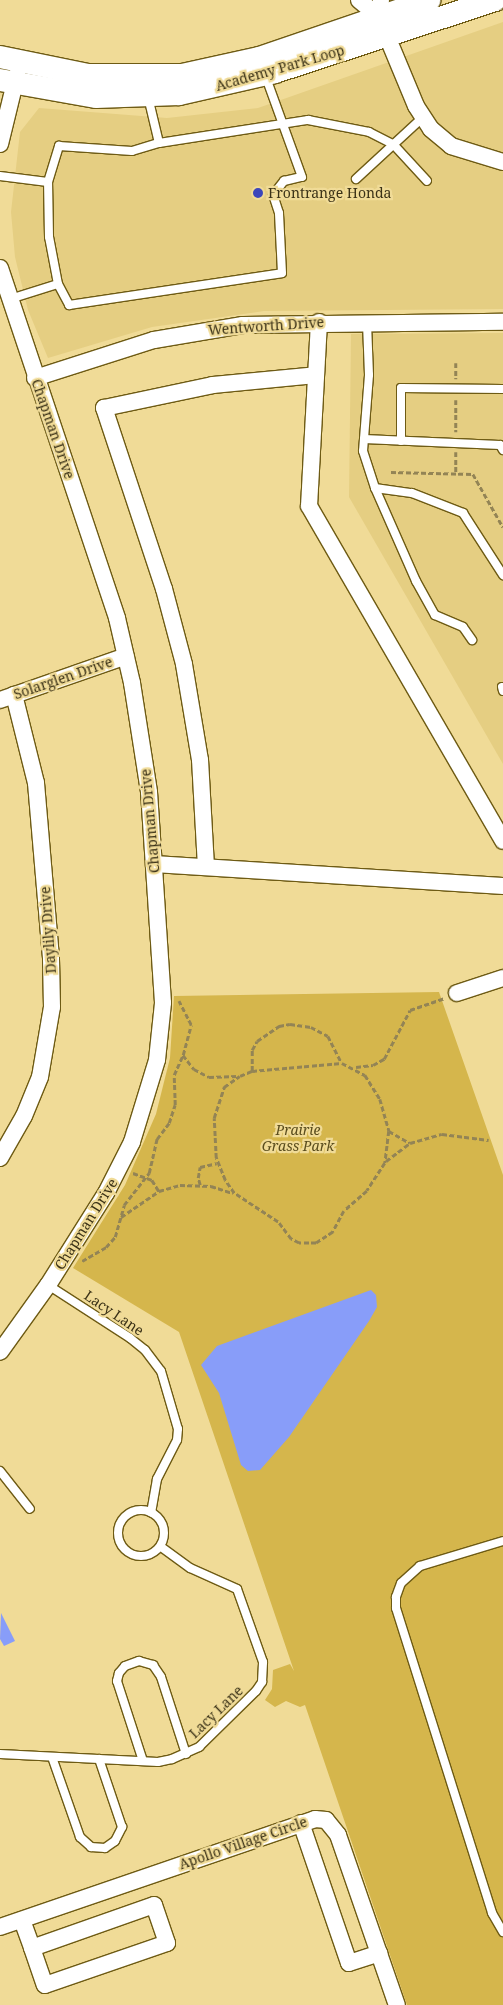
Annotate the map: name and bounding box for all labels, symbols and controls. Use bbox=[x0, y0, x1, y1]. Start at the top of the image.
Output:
street label: Academy Park Loop bbox=[214, 42, 346, 94]
place label: Frontrange Honda bbox=[268, 185, 391, 201]
marker: Frontrange Honda bbox=[252, 187, 264, 199]
street label: Wentworth Drive bbox=[207, 314, 325, 338]
street label: Chapman Drive bbox=[28, 377, 78, 481]
street label: Solarglen Drive bbox=[11, 653, 115, 703]
street label: Chapman Drive bbox=[137, 768, 163, 874]
street label: Daylily Drive bbox=[37, 886, 59, 974]
park label: Prairie Grass Park bbox=[262, 1122, 334, 1154]
street label: Chapman Drive bbox=[51, 1175, 121, 1273]
street label: Lacy Lane bbox=[81, 1287, 147, 1339]
street label: Lacy Lane bbox=[186, 1682, 246, 1742]
street label: Apollo Village Circle bbox=[177, 1813, 309, 1873]

